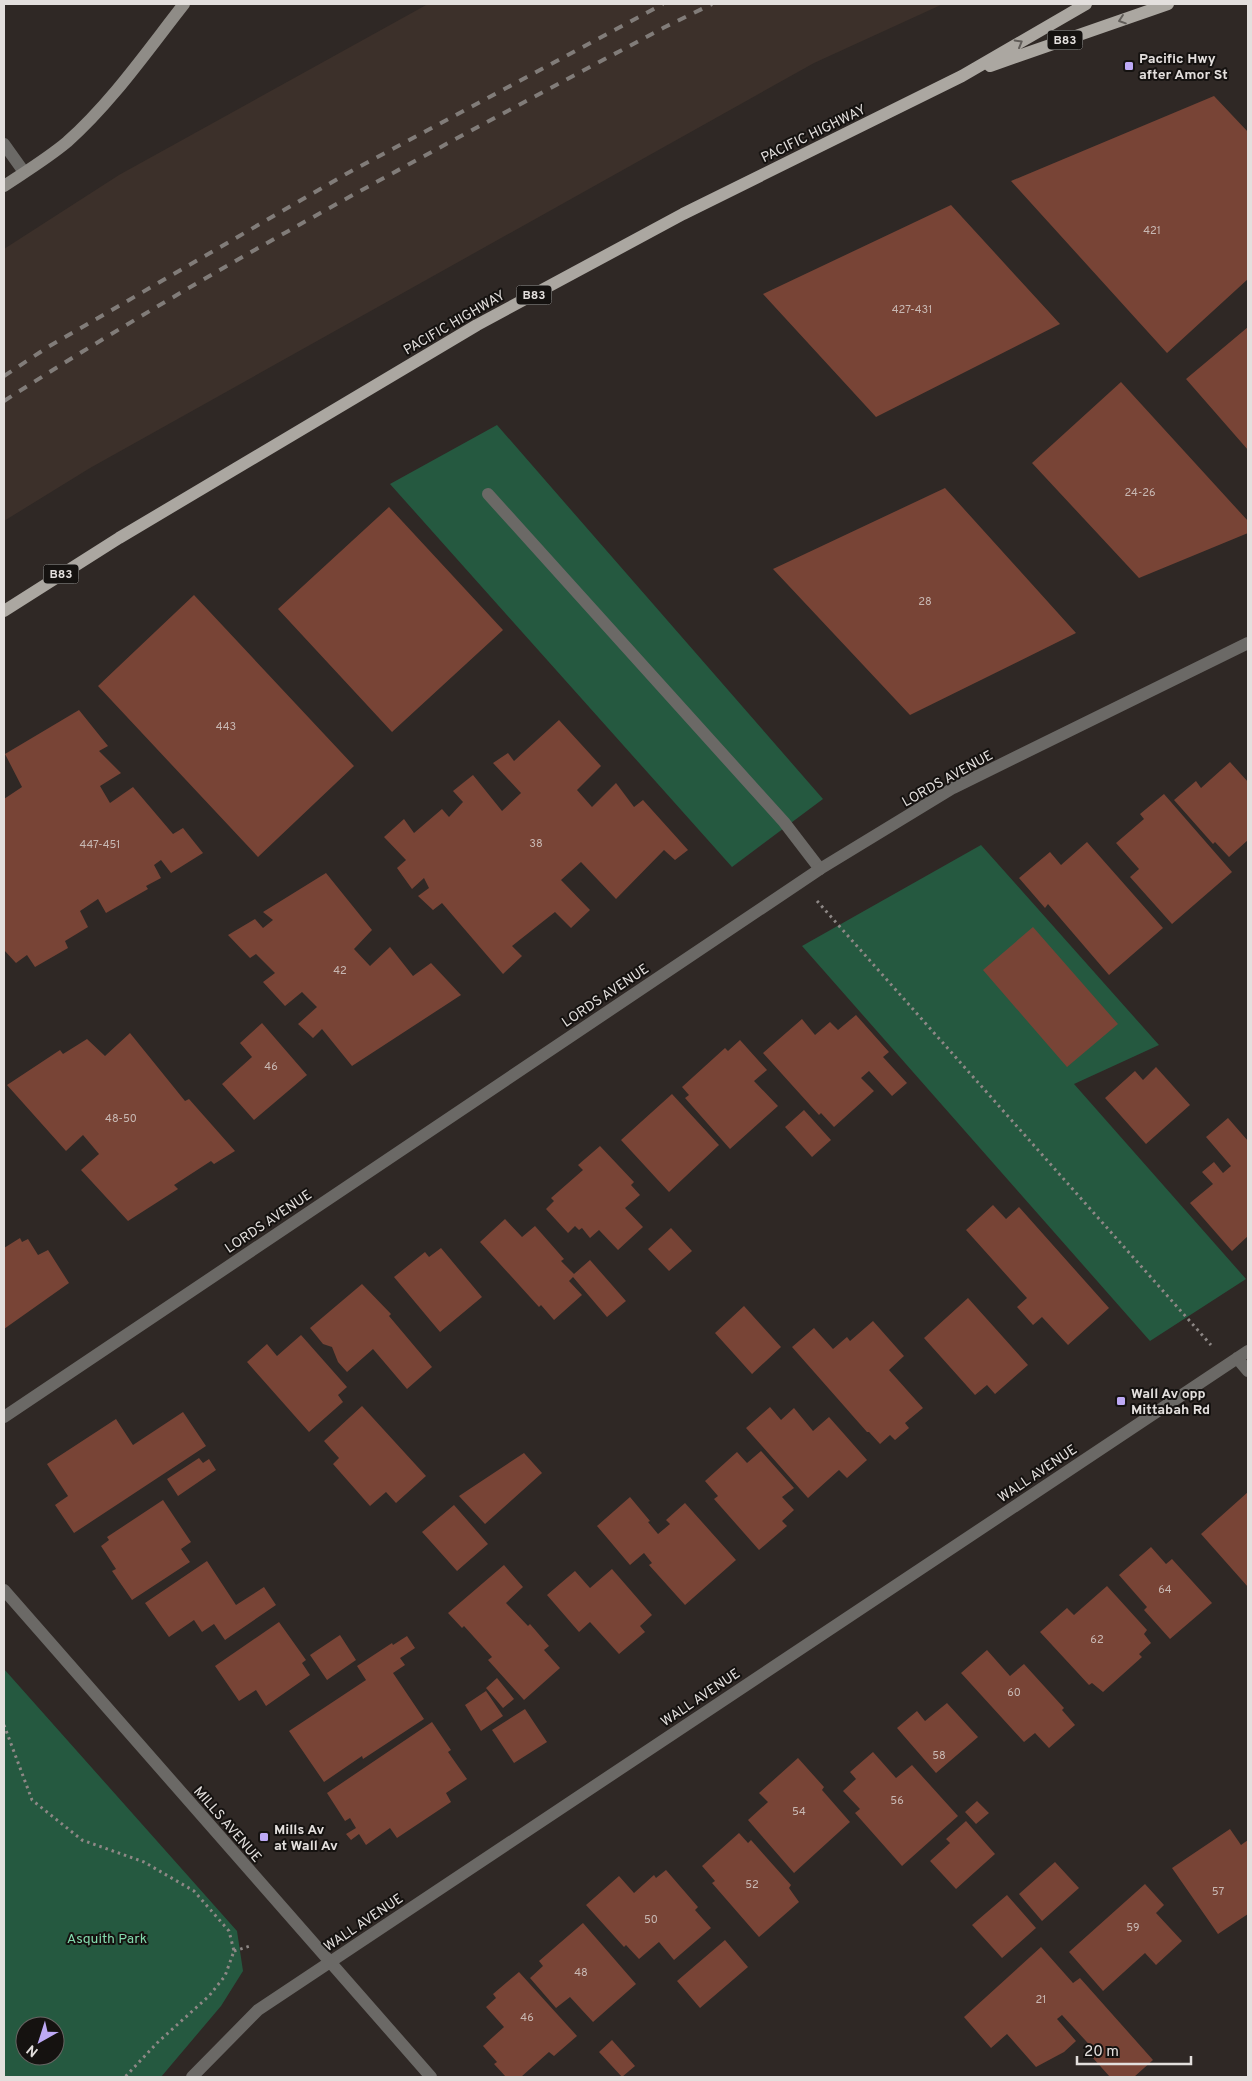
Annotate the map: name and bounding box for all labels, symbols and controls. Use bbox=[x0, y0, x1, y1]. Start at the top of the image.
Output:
one-way arrow bbox=[1118, 14, 1127, 24]
road number: B83 bbox=[1048, 30, 1082, 50]
one-way arrow bbox=[1014, 39, 1023, 49]
place label: Pacific Hwy after Amor St bbox=[1139, 51, 1228, 84]
marker: Pacific Hwy after Amor St bbox=[1123, 60, 1135, 72]
street label: PACIFIC HIGHWAY bbox=[758, 102, 869, 167]
house number: 421 bbox=[1143, 224, 1161, 238]
road number: B83 bbox=[516, 286, 552, 304]
street label: PACIFIC HIGHWAY bbox=[401, 287, 509, 359]
house number: 427-431 bbox=[892, 303, 932, 317]
house number: 24-26 bbox=[1124, 486, 1156, 500]
road number: B83 bbox=[44, 564, 78, 584]
house number: 28 bbox=[918, 595, 932, 609]
house number: 443 bbox=[216, 720, 236, 734]
street label: LORDS AVENUE bbox=[899, 747, 996, 811]
house number: 38 bbox=[529, 837, 543, 851]
house number: 447-451 bbox=[80, 838, 120, 852]
street label: LORDS AVENUE bbox=[559, 961, 653, 1032]
house number: 42 bbox=[333, 964, 347, 978]
house number: 46 bbox=[264, 1060, 278, 1074]
house number: 48-50 bbox=[105, 1112, 137, 1126]
street label: LORDS AVENUE bbox=[222, 1187, 316, 1258]
place label: Wall Av opp Mittabah Rd bbox=[1131, 1386, 1210, 1419]
marker: Wall Av opp Mittabah Rd bbox=[1115, 1395, 1127, 1407]
street label: WALL AVENUE bbox=[995, 1442, 1081, 1507]
house number: 64 bbox=[1158, 1583, 1172, 1597]
house number: 62 bbox=[1090, 1633, 1104, 1647]
street label: WALL AVENUE bbox=[658, 1666, 744, 1731]
house number: 60 bbox=[1007, 1686, 1021, 1700]
house number: 58 bbox=[932, 1749, 946, 1763]
street label: MILLS AVENUE bbox=[189, 1784, 264, 1866]
house number: 56 bbox=[890, 1794, 904, 1808]
house number: 54 bbox=[792, 1805, 806, 1819]
place label: Mills Av at Wall Av bbox=[274, 1822, 338, 1855]
marker: Mills Av at Wall Av bbox=[258, 1831, 270, 1843]
house number: 52 bbox=[745, 1878, 759, 1892]
house number: 57 bbox=[1212, 1885, 1224, 1899]
street label: WALL AVENUE bbox=[321, 1891, 407, 1956]
house number: 50 bbox=[644, 1913, 658, 1927]
house number: 59 bbox=[1126, 1921, 1140, 1935]
park label: Asquith Park bbox=[67, 1931, 147, 1948]
house number: 48 bbox=[574, 1966, 588, 1980]
house number: 21 bbox=[1036, 1993, 1046, 2007]
house number: 46 bbox=[520, 2011, 534, 2025]
north arrow bbox=[15, 2016, 65, 2066]
scale bar bbox=[1077, 2034, 1191, 2066]
text: N bbox=[24, 2040, 42, 2060]
text: 20 m bbox=[1084, 2043, 1119, 2062]

